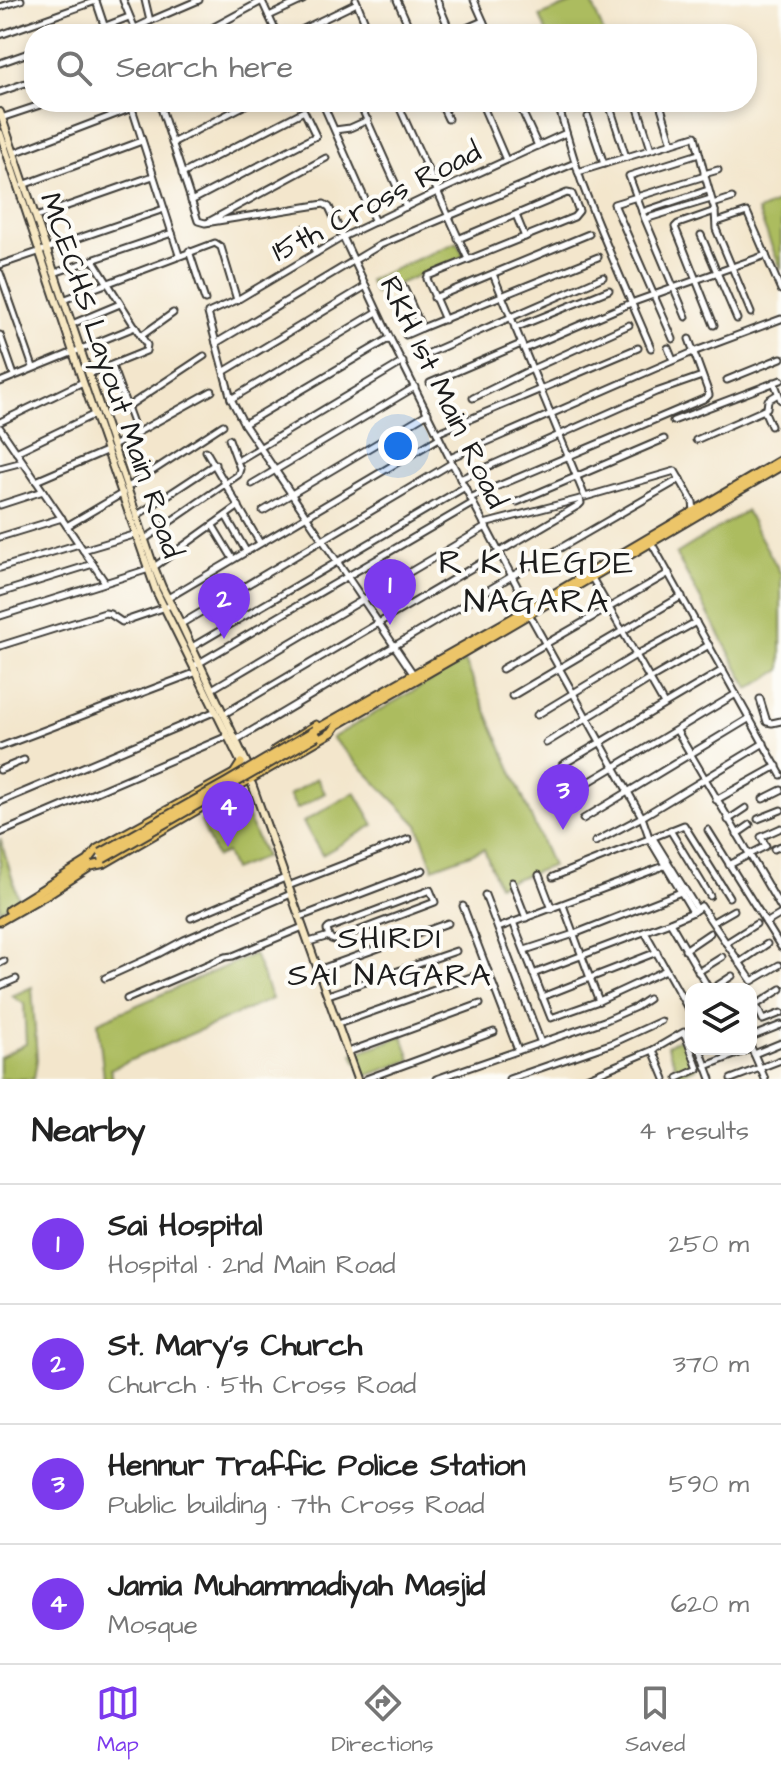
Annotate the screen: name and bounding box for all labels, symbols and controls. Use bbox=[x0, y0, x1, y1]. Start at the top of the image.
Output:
search box bbox=[24, 24, 757, 112]
icon: search bbox=[52, 46, 96, 90]
text: Search here bbox=[116, 47, 293, 89]
street label: 15th Cross Road bbox=[265, 131, 488, 273]
street label: MCECHS Layout Main Road bbox=[28, 187, 193, 564]
street label: RKH 1st Main Road bbox=[369, 269, 517, 515]
your location bbox=[378, 426, 418, 466]
district label: R K HEGDE NAGARA bbox=[439, 539, 635, 626]
pin: 1 bbox=[364, 559, 416, 625]
pin: 2 bbox=[198, 573, 250, 639]
pin: 3 bbox=[537, 764, 589, 830]
pin: 4 bbox=[202, 781, 254, 847]
district label: SHIRDI SAI NAGARA bbox=[287, 916, 493, 998]
map controls bbox=[685, 983, 757, 1055]
button: layers bbox=[685, 983, 757, 1055]
text: Nearby bbox=[32, 1107, 146, 1155]
text: 4 results bbox=[639, 1113, 749, 1149]
text: Sai Hospital bbox=[108, 1205, 263, 1247]
text: 1 bbox=[56, 1226, 60, 1262]
text: 250 m bbox=[669, 1226, 749, 1262]
text: Hospital · 2nd Main Road bbox=[108, 1247, 396, 1283]
text: St. Mary's Church bbox=[108, 1325, 362, 1367]
text: 2 bbox=[51, 1346, 65, 1382]
text: 370 m bbox=[673, 1346, 749, 1382]
text: Church · 5th Cross Road bbox=[108, 1367, 416, 1403]
text: Hennur Traffic Police Station bbox=[108, 1445, 526, 1487]
text: 3 bbox=[51, 1466, 65, 1502]
text: 590 m bbox=[669, 1466, 749, 1502]
text: Public building · 7th Cross Road bbox=[108, 1487, 485, 1523]
text: Jamia Muhammadiyah Masjid bbox=[108, 1565, 485, 1607]
text: 4 bbox=[49, 1586, 67, 1622]
text: 620 m bbox=[671, 1586, 749, 1622]
text: Mosque bbox=[108, 1607, 198, 1643]
tab: Map bbox=[96, 1681, 140, 1760]
tab: Directions bbox=[331, 1681, 434, 1760]
tab: Saved bbox=[625, 1681, 685, 1760]

